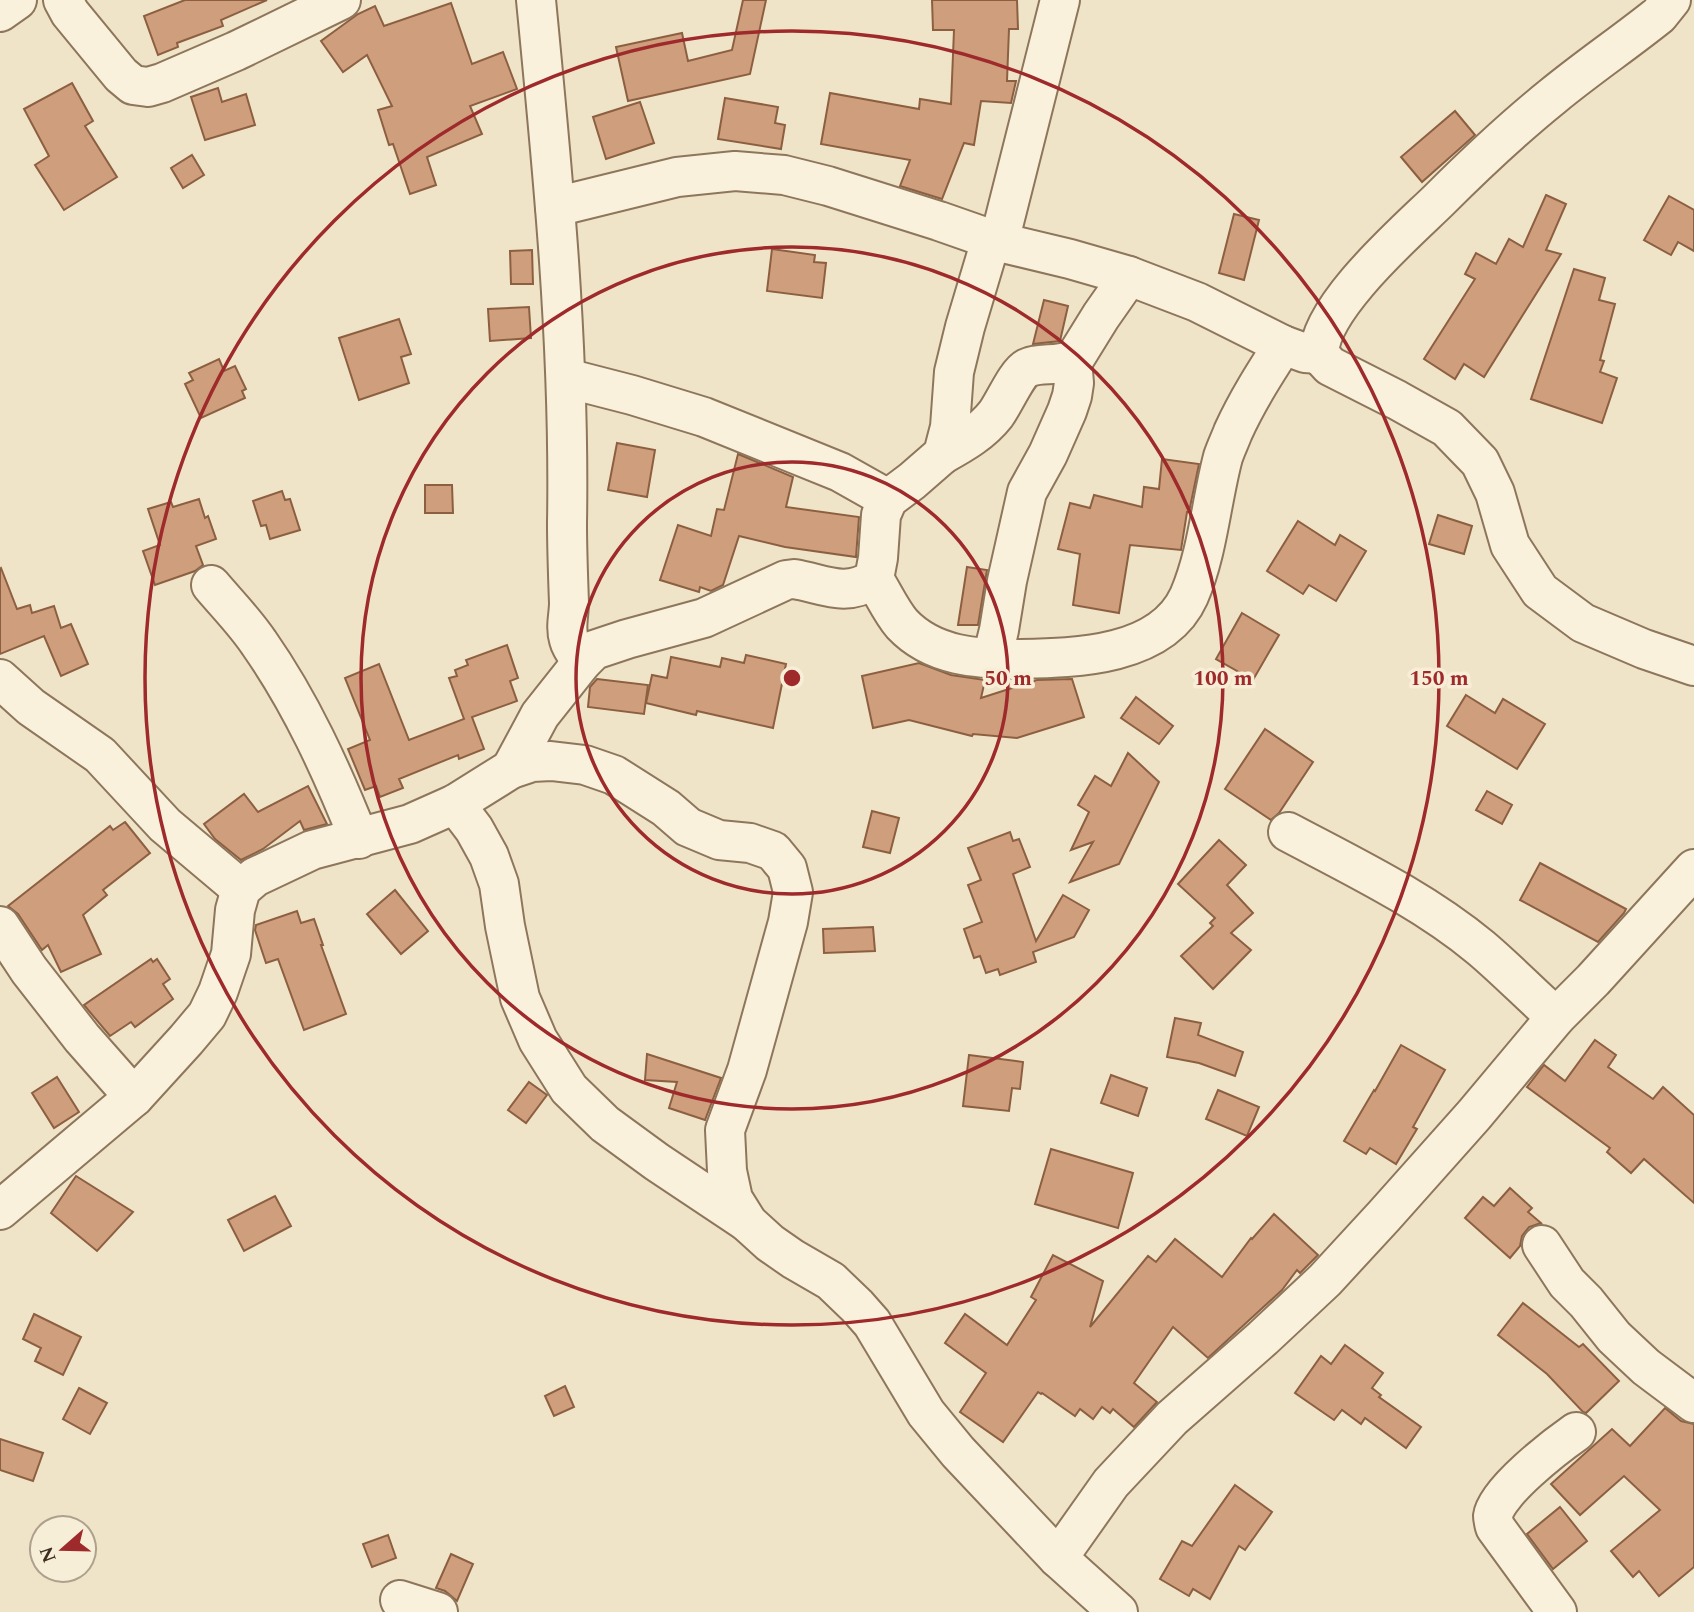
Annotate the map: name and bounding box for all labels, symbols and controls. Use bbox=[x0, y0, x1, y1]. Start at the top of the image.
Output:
text: 50 m bbox=[984, 663, 1032, 695]
text: 100 m bbox=[1193, 663, 1253, 695]
text: 150 m bbox=[1409, 663, 1469, 695]
centre of rings bbox=[780, 666, 804, 690]
north arrow bbox=[28, 1514, 98, 1584]
text: N bbox=[32, 1542, 65, 1567]

